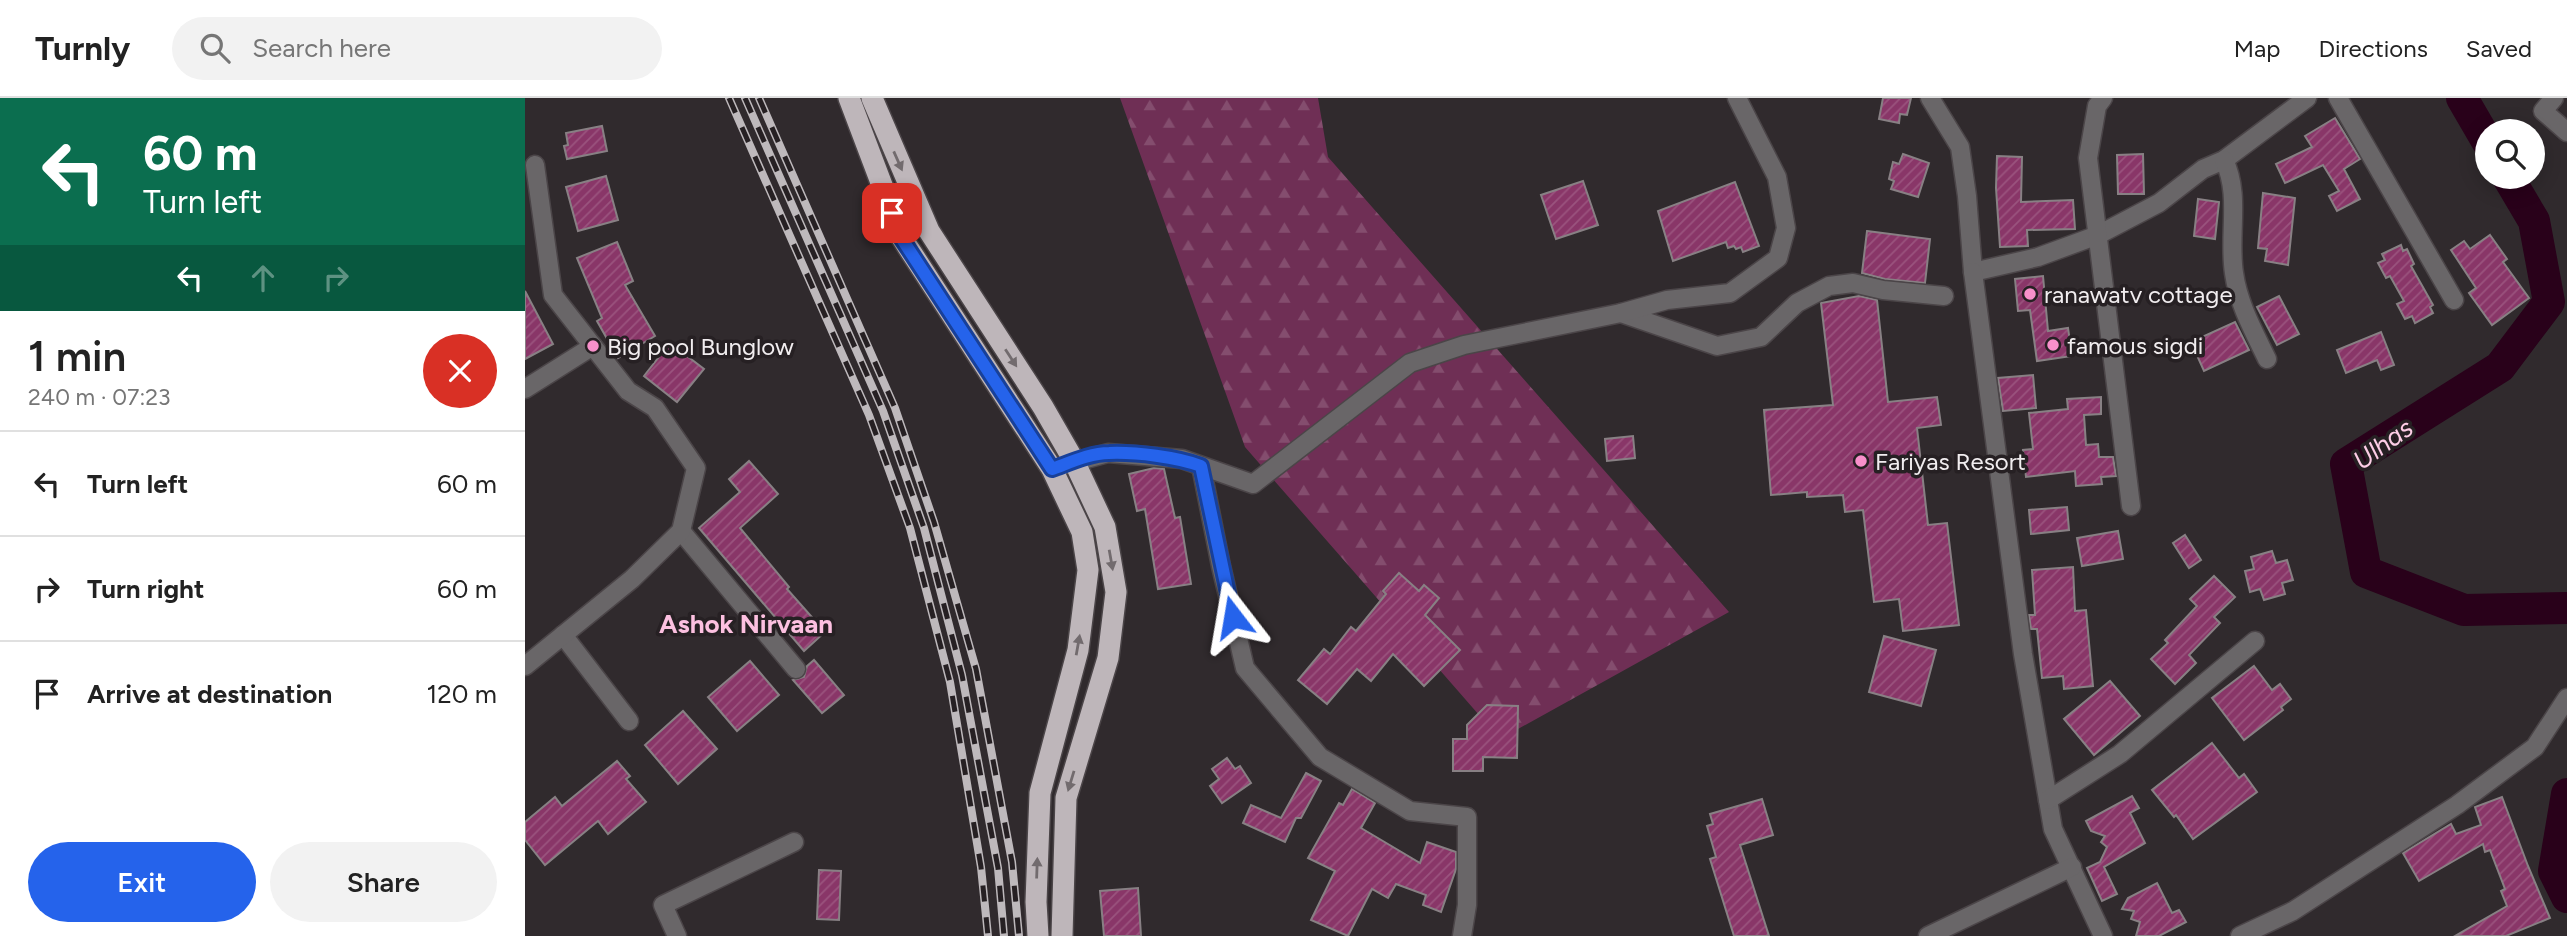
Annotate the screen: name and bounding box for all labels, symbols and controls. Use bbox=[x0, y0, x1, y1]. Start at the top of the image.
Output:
search box bbox=[172, 17, 662, 80]
text: Turnly bbox=[35, 29, 130, 68]
icon: search bbox=[196, 29, 234, 67]
text: Search here bbox=[252, 32, 391, 64]
text: Map bbox=[2234, 34, 2280, 63]
text: Directions bbox=[2318, 34, 2428, 63]
text: Saved bbox=[2466, 34, 2532, 63]
map controls bbox=[2475, 119, 2545, 189]
button: search bbox=[2475, 119, 2545, 189]
text: 60 m bbox=[143, 123, 258, 182]
icon: left bbox=[28, 126, 119, 217]
one-way arrow bbox=[892, 151, 904, 171]
text: Turn left bbox=[143, 183, 262, 221]
pin bbox=[862, 183, 922, 243]
icon: arrive bbox=[873, 194, 911, 232]
icon: left bbox=[171, 259, 209, 297]
icon: ahead bbox=[244, 259, 282, 297]
icon: right bbox=[317, 259, 355, 297]
place label: ranawatv cottage bbox=[2044, 280, 2232, 309]
marker: ranawatv cottage bbox=[2022, 286, 2038, 302]
text: 1 min bbox=[28, 331, 126, 382]
place label: famous sigdi bbox=[2067, 331, 2203, 360]
place label: Big pool Bunglow bbox=[607, 332, 794, 361]
button: close bbox=[423, 334, 497, 408]
marker: famous sigdi bbox=[2045, 337, 2061, 353]
marker: Big pool Bunglow bbox=[585, 338, 601, 354]
one-way arrow bbox=[1004, 348, 1017, 367]
text: 240 m · 07:23 bbox=[28, 383, 171, 411]
water label: Ulhas bbox=[2347, 412, 2419, 476]
place label: Fariyas Resort bbox=[1875, 447, 2026, 476]
marker: Fariyas Resort bbox=[1853, 453, 1869, 469]
icon: left bbox=[28, 465, 66, 503]
text: Turn left bbox=[87, 468, 188, 500]
text: 60 m bbox=[437, 468, 497, 500]
one-way arrow bbox=[1106, 549, 1117, 571]
icon: right bbox=[28, 570, 66, 608]
text: Turn right bbox=[87, 573, 204, 605]
text: 60 m bbox=[437, 573, 497, 605]
position arrow bbox=[1196, 580, 1270, 654]
district label: Ashok Nirvaan bbox=[659, 608, 833, 640]
one-way arrow bbox=[1073, 634, 1084, 656]
icon: arrive bbox=[28, 675, 66, 713]
text: Arrive at destination bbox=[87, 678, 332, 710]
text: 120 m bbox=[427, 678, 497, 710]
one-way arrow bbox=[1066, 771, 1076, 792]
button: Exit bbox=[28, 842, 256, 922]
button: Share bbox=[270, 842, 497, 922]
one-way arrow bbox=[1032, 857, 1043, 879]

